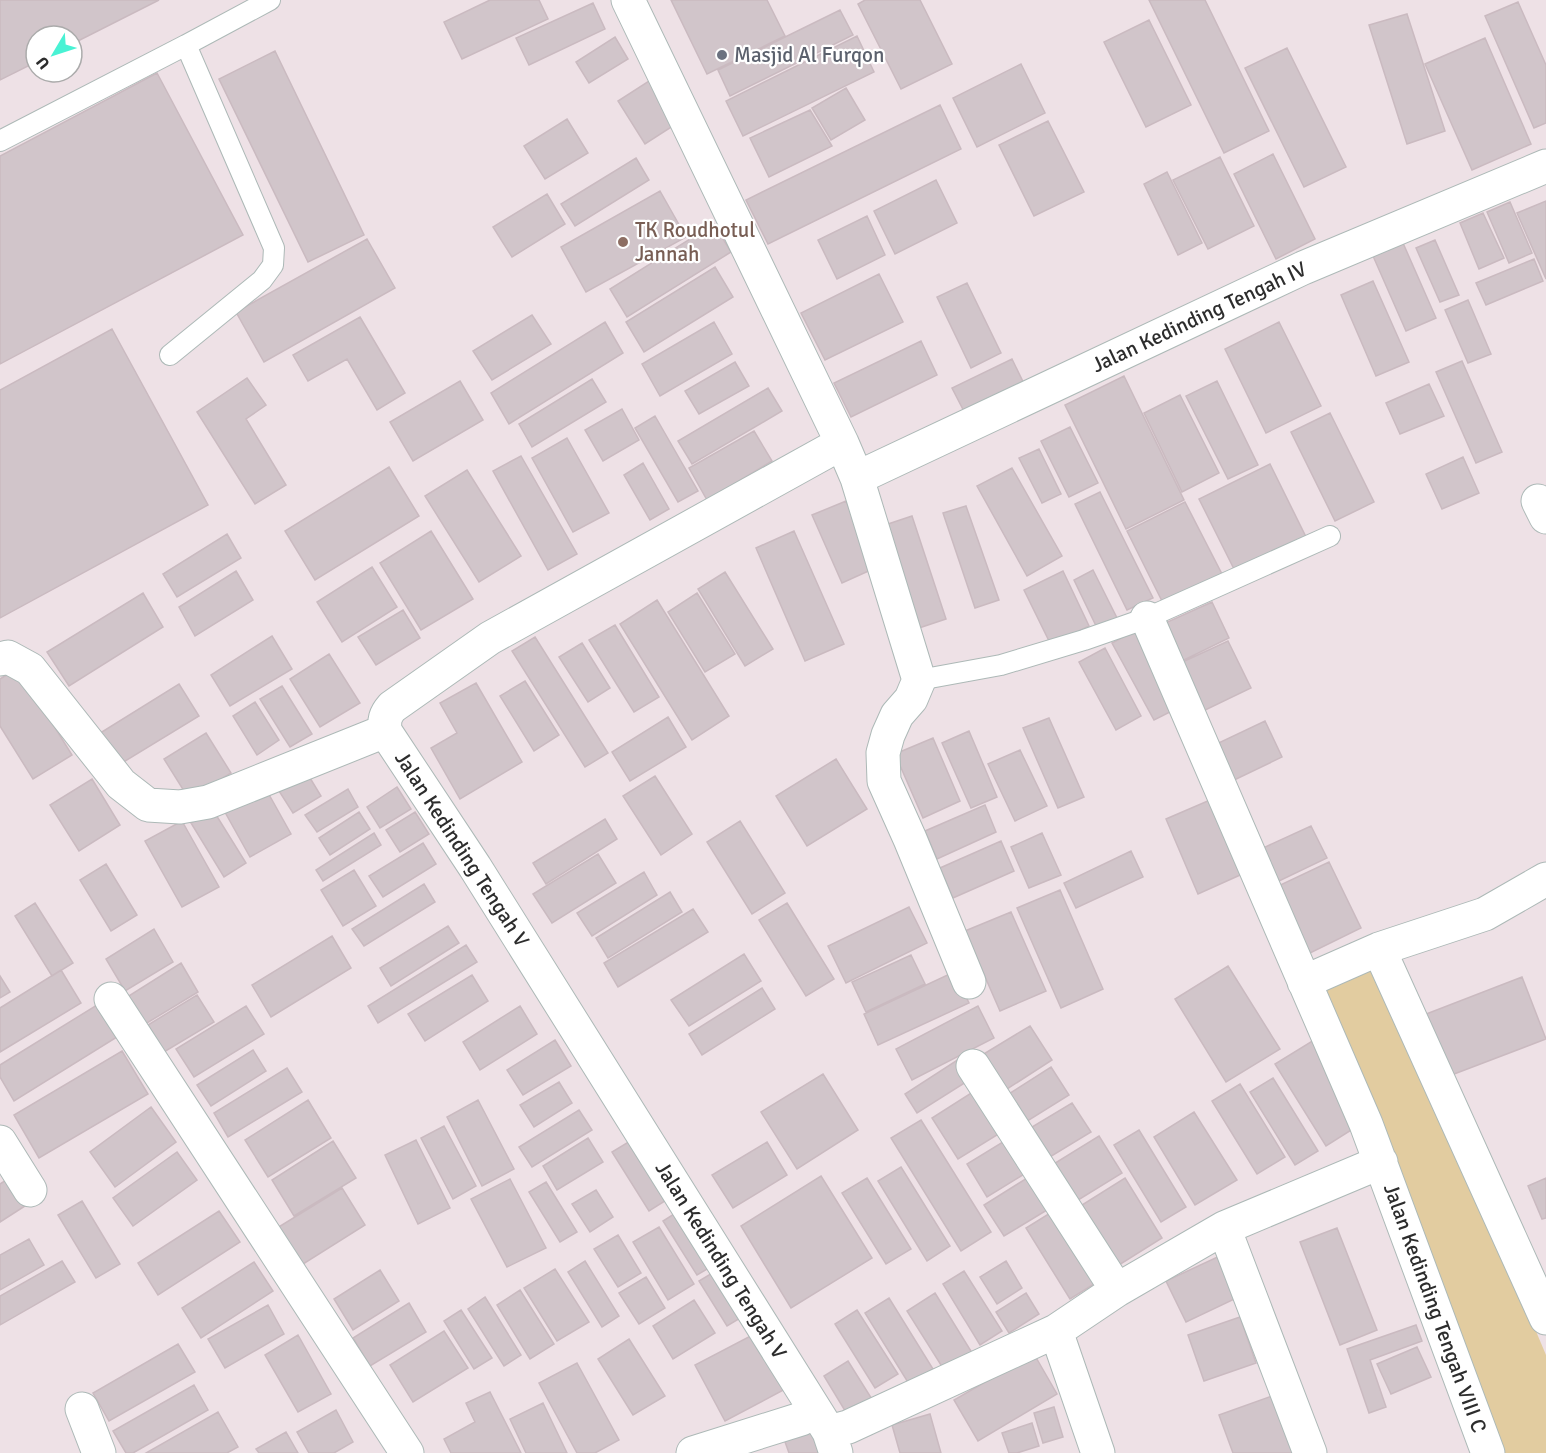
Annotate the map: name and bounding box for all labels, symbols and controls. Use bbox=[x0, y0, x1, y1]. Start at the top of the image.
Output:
north arrow bbox=[24, 24, 84, 84]
place label: Masjid Al Furqon bbox=[734, 42, 884, 68]
marker: Masjid Al Furqon bbox=[715, 48, 729, 62]
text: U bbox=[32, 52, 54, 73]
place label: TK Roudhotul Jannah bbox=[635, 217, 756, 267]
marker: TK Roudhotul Jannah bbox=[616, 235, 630, 249]
street label: Jalan Kedinding Tengah IV bbox=[1088, 256, 1310, 378]
street label: Jalan Kedinding Tengah V bbox=[389, 746, 535, 952]
street label: Jalan Kedinding Tengah V bbox=[650, 1157, 792, 1363]
street label: Jalan Kedinding Tengah VIII C bbox=[1378, 1180, 1492, 1436]

